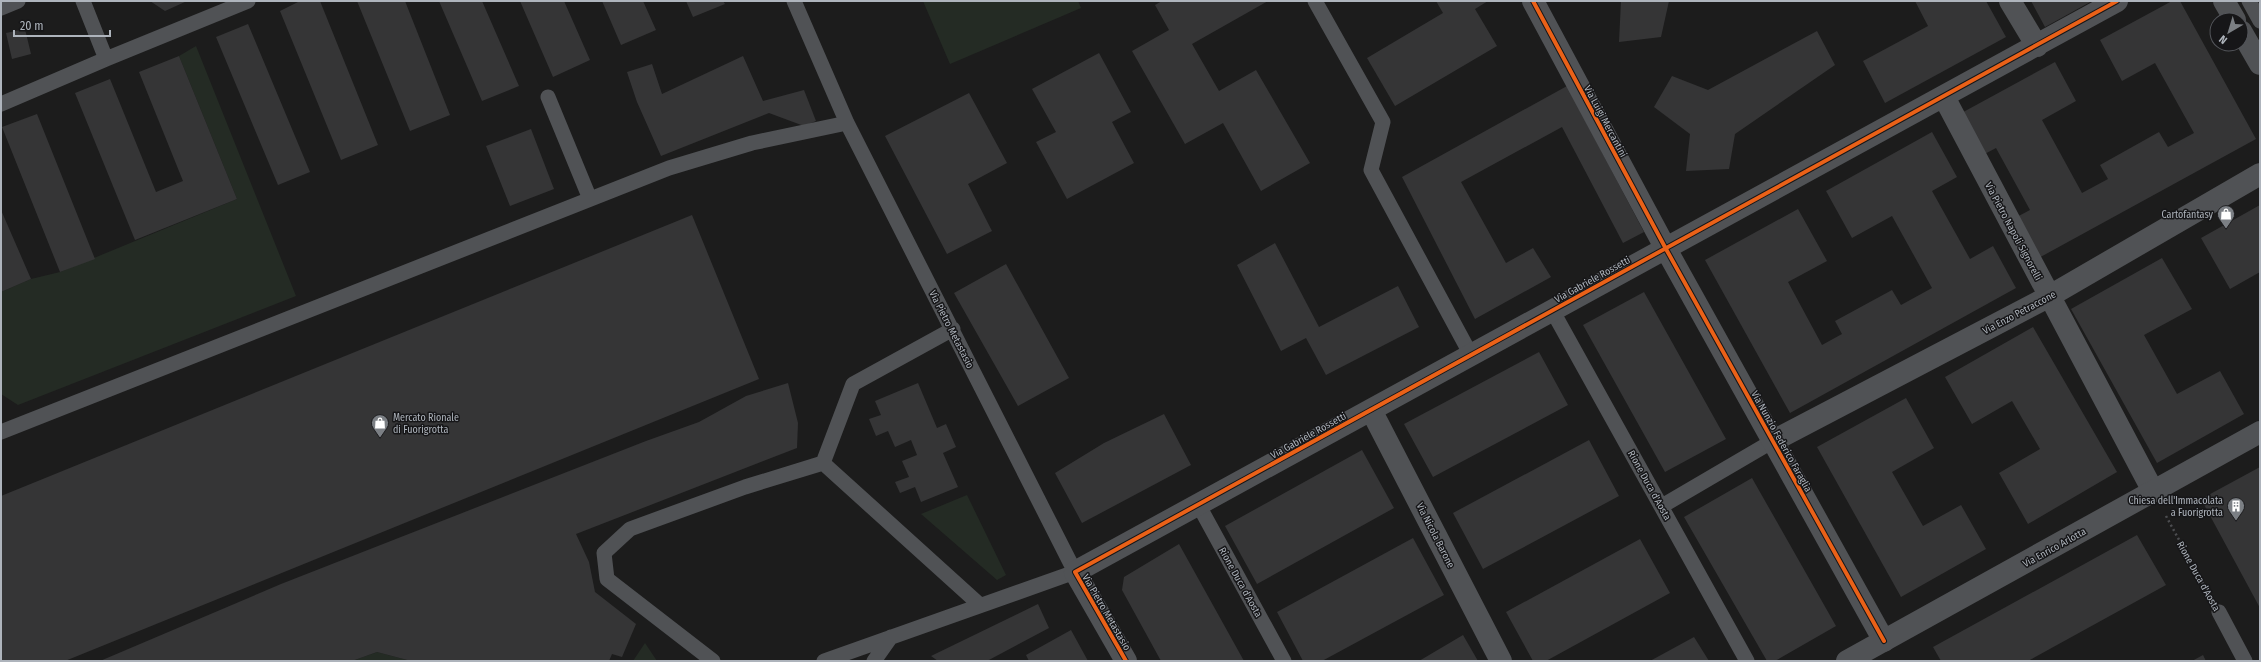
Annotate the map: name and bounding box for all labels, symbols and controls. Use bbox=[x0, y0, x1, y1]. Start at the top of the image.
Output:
scale bar bbox=[14, 12, 110, 38]
north arrow bbox=[2209, 12, 2249, 52]
text: 20 m bbox=[20, 19, 44, 33]
text: N bbox=[2217, 32, 2230, 47]
street label: Via Luigi Mercantini bbox=[1581, 83, 1629, 159]
street label: Via Pietro Napoli Signorelli bbox=[1982, 180, 2044, 283]
shop icon: Cartofantasy bbox=[2216, 204, 2236, 229]
place label: Cartofantasy bbox=[2162, 209, 2214, 221]
street label: Via Gabriele Rossetti bbox=[1553, 254, 1632, 306]
street label: Via Pietro Metastasio bbox=[926, 288, 976, 371]
street label: Via Enzo Petraccone bbox=[1981, 289, 2058, 337]
street label: Via Nunzio Federico Faraglia bbox=[1748, 389, 1814, 494]
street label: Via Gabriele Rossetti bbox=[1269, 410, 1348, 462]
place label: Mercato Rionale di Fuorigrotta bbox=[393, 412, 459, 436]
shop icon: Mercato Rionale di Fuorigrotta bbox=[370, 413, 390, 438]
street label: Rione Duca d'Aosta bbox=[1625, 448, 1673, 523]
place label: Chiesa dell'Immacolata a Fuorigrotta bbox=[2129, 495, 2223, 519]
building icon: Chiesa dell'Immacolata a Fuorigrotta bbox=[2226, 496, 2246, 521]
street label: Via Nicola Barone bbox=[1413, 501, 1457, 570]
street label: Via Enrico Arlotta bbox=[2021, 526, 2088, 570]
street label: Rione Duca d'Aosta bbox=[2174, 539, 2222, 614]
street label: Rione Duca d'Aosta bbox=[1216, 545, 1264, 620]
street label: Via Pietro Metastasio bbox=[1079, 572, 1133, 653]

